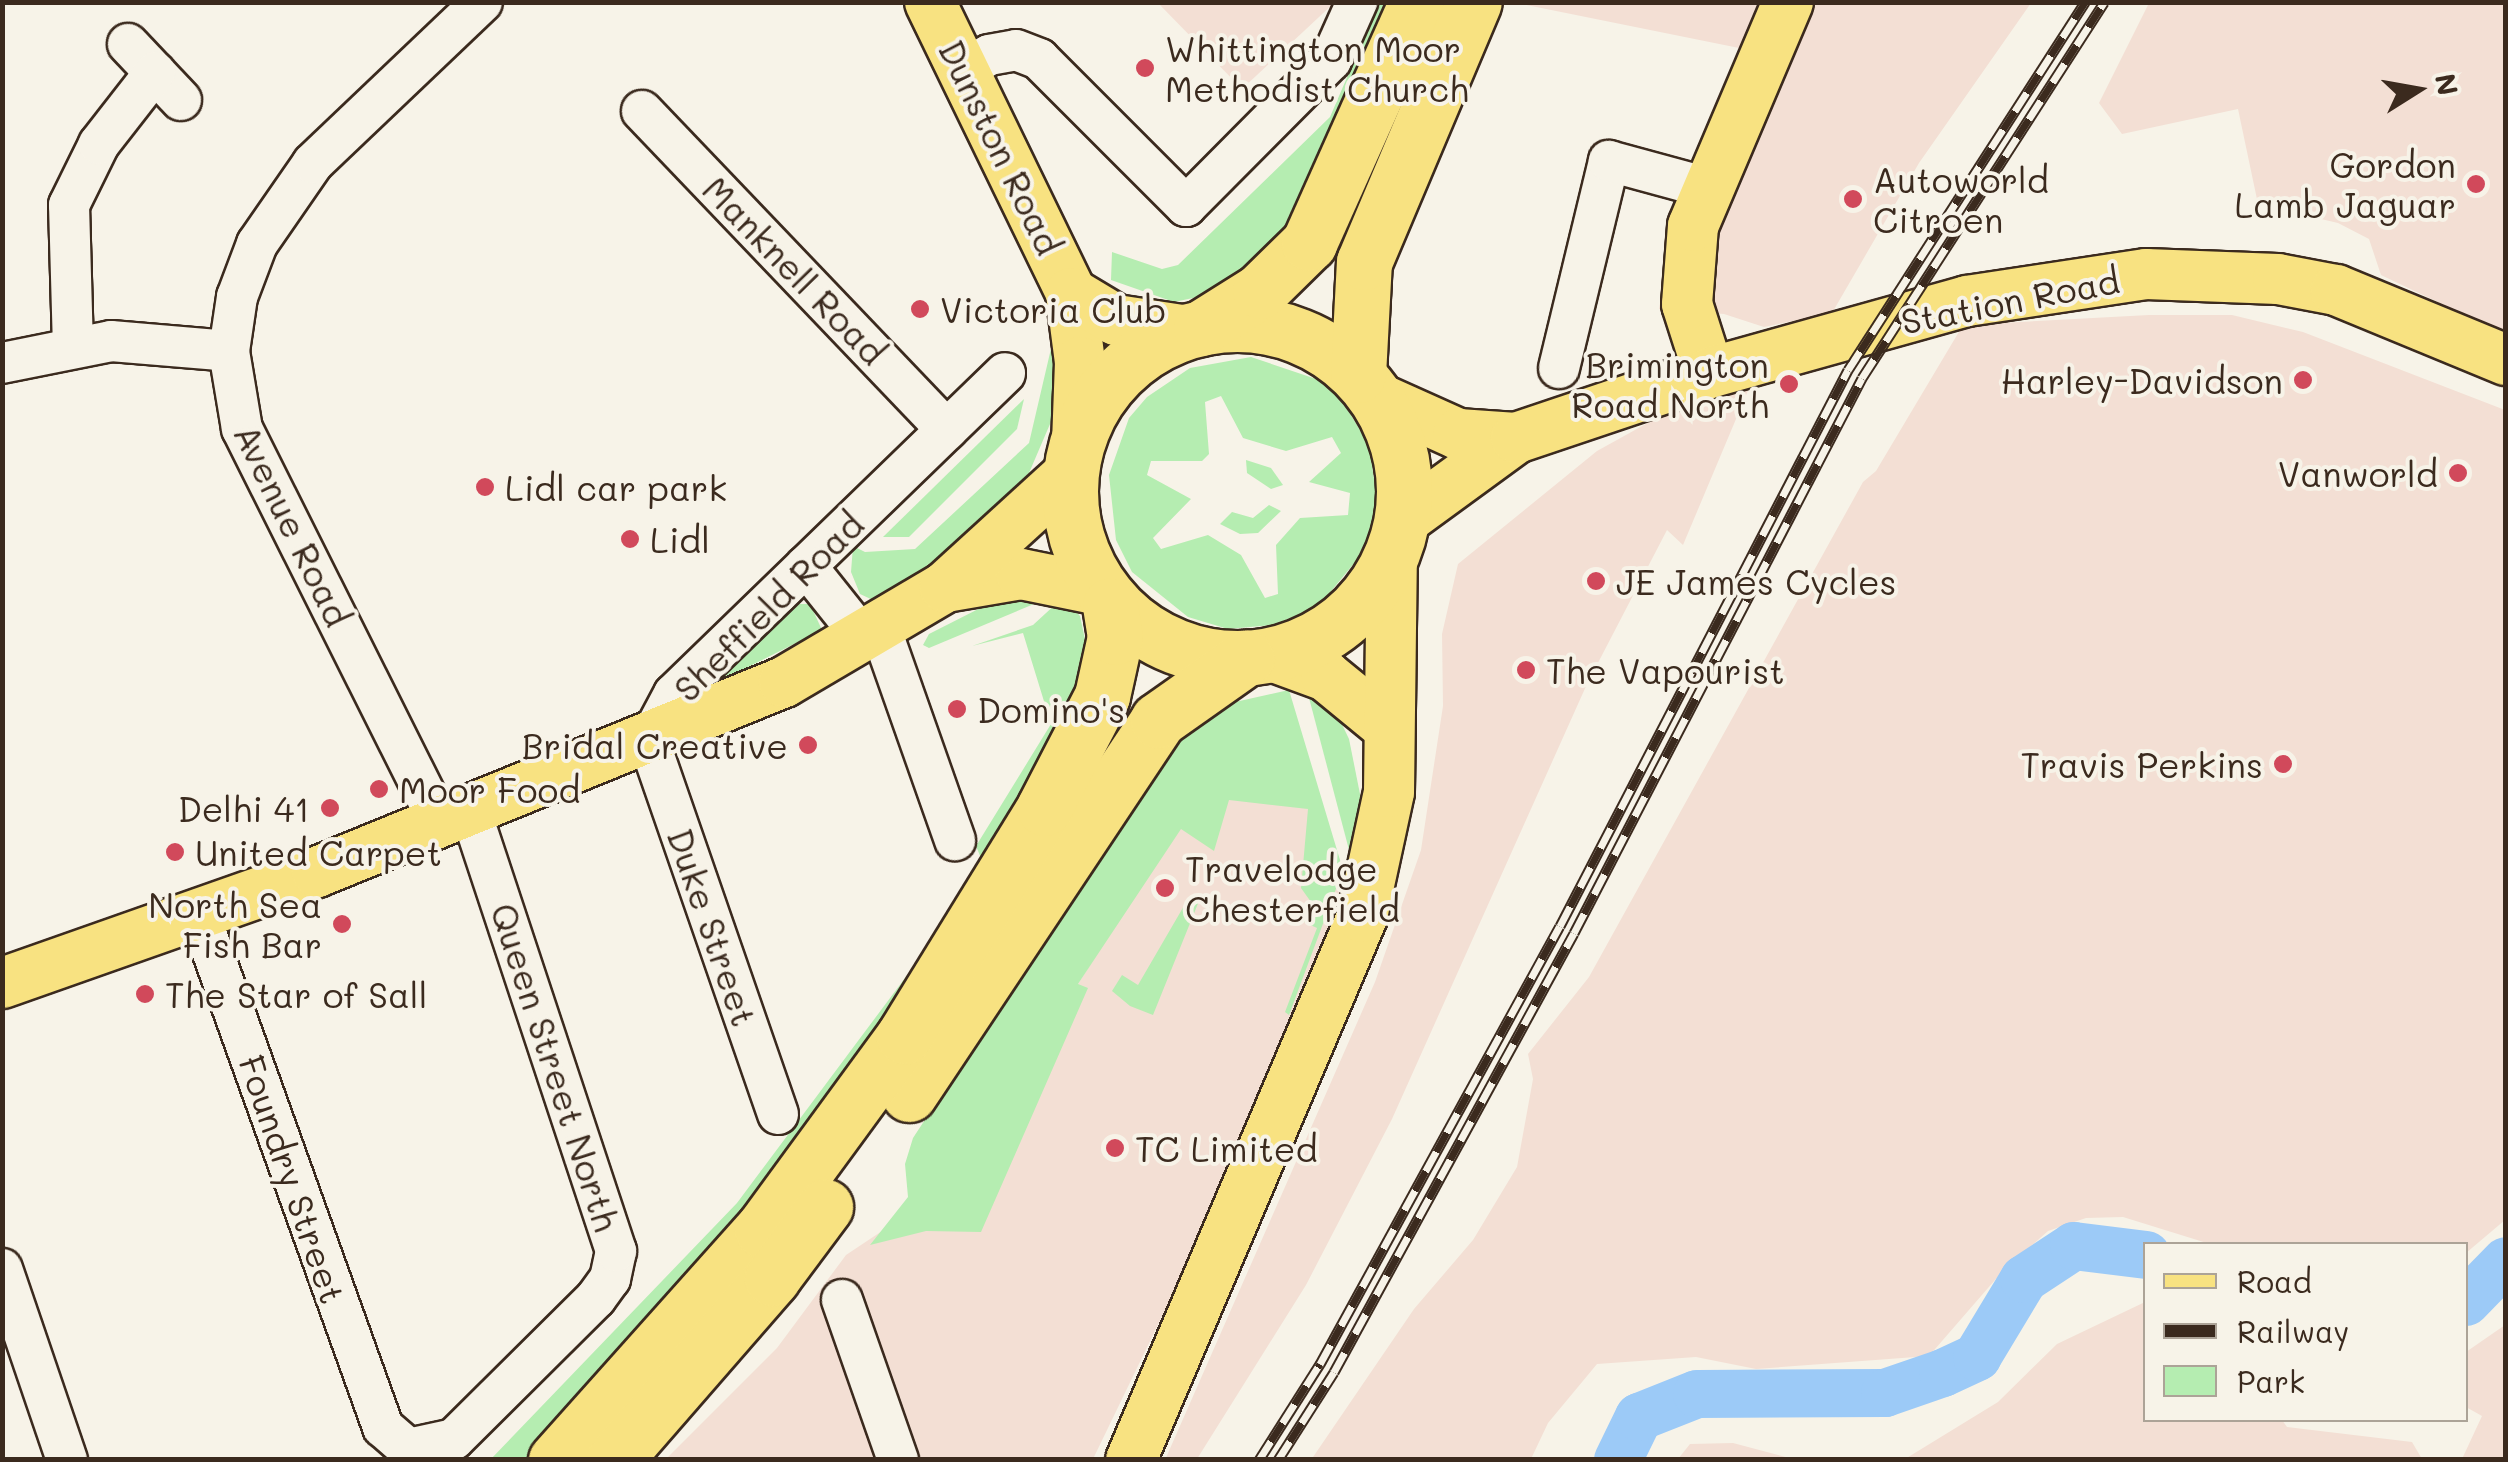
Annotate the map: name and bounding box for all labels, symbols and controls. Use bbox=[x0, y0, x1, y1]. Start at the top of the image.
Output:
place label: Whittington Moor Methodist Church bbox=[1165, 27, 1469, 109]
street label: Dunston Road bbox=[931, 33, 1071, 261]
north arrow bbox=[2368, 40, 2468, 140]
marker: Whittington Moor Methodist Church bbox=[1134, 57, 1156, 79]
text: N bbox=[2428, 70, 2467, 98]
place label: Gordon Lamb Jaguar bbox=[2235, 143, 2456, 225]
place label: Autoworld Citroen bbox=[1873, 158, 2049, 240]
street label: Manknell Road bbox=[695, 167, 895, 373]
marker: Gordon Lamb Jaguar bbox=[2465, 173, 2487, 195]
marker: Autoworld Citroen bbox=[1842, 188, 1864, 210]
street label: Station Road bbox=[1897, 258, 2123, 342]
place label: Victoria Club bbox=[940, 288, 1166, 330]
marker: Victoria Club bbox=[909, 298, 931, 320]
place label: Brimington Road North bbox=[1571, 343, 1769, 425]
place label: Harley-Davidson bbox=[2001, 359, 2283, 401]
marker: Harley-Davidson bbox=[2292, 369, 2314, 391]
marker: Brimington Road North bbox=[1778, 373, 1800, 395]
street label: Avenue Road bbox=[226, 417, 360, 633]
place label: Vanworld bbox=[2278, 452, 2438, 494]
marker: Vanworld bbox=[2447, 462, 2469, 484]
place label: Lidl car park bbox=[505, 466, 727, 508]
marker: Lidl car park bbox=[474, 476, 496, 498]
street label: Sheffield Road bbox=[665, 503, 871, 709]
place label: Lidl bbox=[650, 518, 710, 560]
marker: Lidl bbox=[619, 528, 641, 550]
place label: JE James Cycles bbox=[1616, 560, 1897, 602]
marker: JE James Cycles bbox=[1585, 570, 1607, 592]
place label: The Vapourist bbox=[1546, 649, 1785, 691]
marker: The Vapourist bbox=[1515, 659, 1537, 681]
place label: Domino's bbox=[977, 688, 1125, 730]
marker: Domino's bbox=[946, 698, 968, 720]
place label: Bridal Creative bbox=[522, 724, 788, 766]
marker: Bridal Creative bbox=[797, 734, 819, 756]
place label: Travis Perkins bbox=[2020, 743, 2263, 785]
marker: Travis Perkins bbox=[2272, 753, 2294, 775]
place label: Moor Food bbox=[399, 768, 580, 810]
marker: Moor Food bbox=[368, 778, 390, 800]
place label: Delhi 41 bbox=[178, 787, 310, 829]
marker: Delhi 41 bbox=[319, 797, 341, 819]
street label: Duke Street bbox=[660, 823, 766, 1031]
place label: United Carpet bbox=[195, 831, 442, 873]
marker: United Carpet bbox=[164, 841, 186, 863]
place label: Travelodge Chesterfield bbox=[1185, 847, 1400, 929]
marker: Travelodge Chesterfield bbox=[1154, 877, 1176, 899]
place label: North Sea Fish Bar bbox=[148, 883, 322, 965]
street label: Queen Street North bbox=[483, 898, 629, 1236]
marker: North Sea Fish Bar bbox=[331, 913, 353, 935]
place label: The Star of Sall bbox=[165, 973, 427, 1015]
marker: The Star of Sall bbox=[134, 983, 156, 1005]
street label: Foundry Street bbox=[231, 1049, 355, 1309]
place label: TC Limited bbox=[1135, 1127, 1318, 1169]
marker: TC Limited bbox=[1104, 1137, 1126, 1159]
legend bbox=[2143, 1242, 2468, 1422]
text: Road bbox=[2237, 1261, 2312, 1301]
text: Railway bbox=[2237, 1311, 2349, 1351]
text: Park bbox=[2237, 1361, 2305, 1401]

